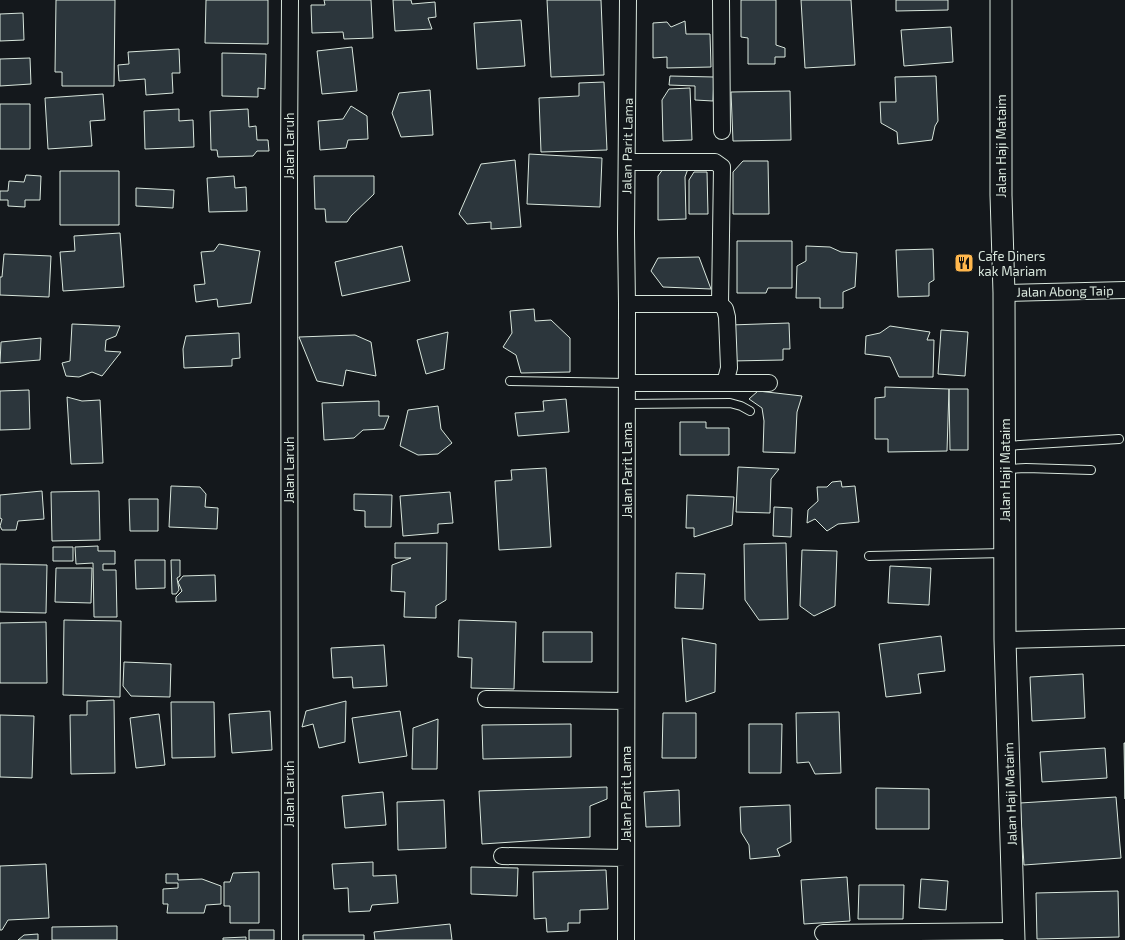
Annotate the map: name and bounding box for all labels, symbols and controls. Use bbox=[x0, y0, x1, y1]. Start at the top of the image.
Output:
street label: Jalan Haji Mataim bbox=[993, 94, 1009, 198]
street label: Jalan Parit Lama bbox=[618, 98, 636, 194]
street label: Jalan Laruh bbox=[281, 112, 297, 180]
place label: Cafe Diners kak Mariam bbox=[978, 248, 1047, 279]
restaurant icon: Cafe Diners kak Mariam bbox=[953, 252, 975, 274]
street label: Jalan Abong Taip bbox=[1016, 282, 1114, 300]
street label: Jalan Haji Mataim bbox=[997, 418, 1013, 522]
street label: Jalan Parit Lama bbox=[619, 422, 635, 518]
street label: Jalan Laruh bbox=[281, 436, 297, 504]
street label: Jalan Haji Mataim bbox=[1000, 742, 1020, 846]
street label: Jalan Parit Lama bbox=[618, 746, 634, 842]
street label: Jalan Laruh bbox=[281, 760, 297, 828]

